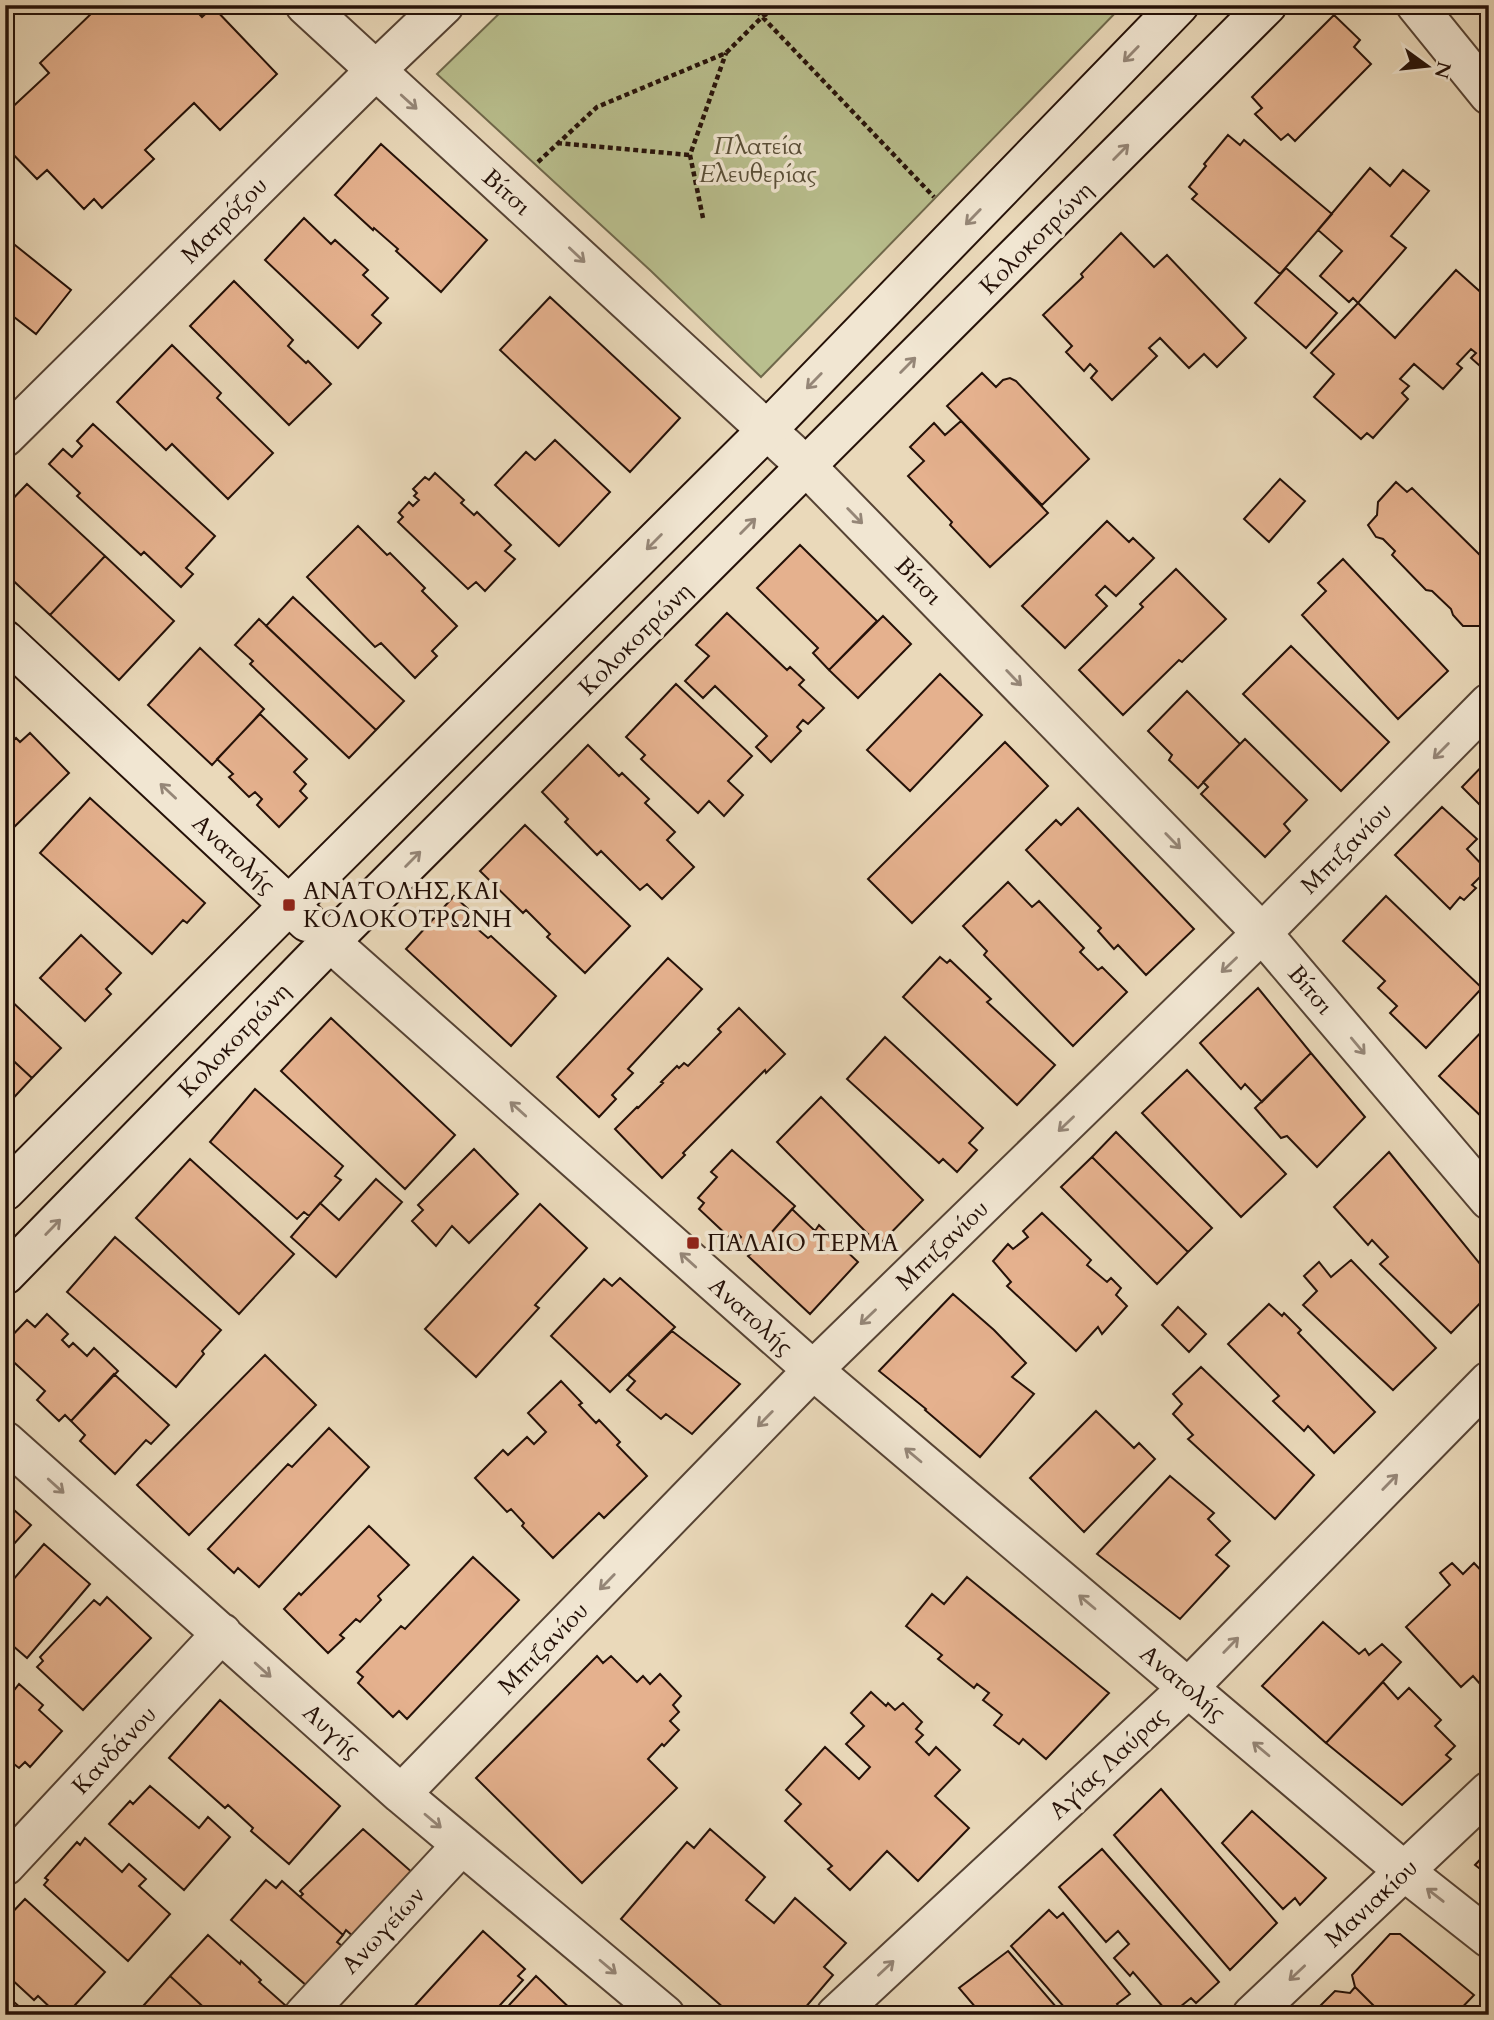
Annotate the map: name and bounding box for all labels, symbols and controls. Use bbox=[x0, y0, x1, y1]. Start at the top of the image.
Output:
north arrow bbox=[1392, 32, 1462, 102]
one-way arrow bbox=[1123, 45, 1140, 62]
text: N bbox=[1428, 59, 1457, 82]
one-way arrow bbox=[400, 93, 417, 110]
park label: Πλατεία Ελευθερίας bbox=[699, 130, 817, 191]
one-way arrow bbox=[1112, 144, 1129, 161]
street label: Βίτσι bbox=[475, 162, 539, 223]
street label: Ματρόζου bbox=[174, 170, 275, 271]
street label: Κολοκοτρώνη bbox=[972, 174, 1100, 302]
one-way arrow bbox=[964, 208, 981, 225]
one-way arrow bbox=[568, 247, 585, 264]
one-way arrow bbox=[900, 357, 917, 374]
one-way arrow bbox=[806, 372, 823, 389]
one-way arrow bbox=[846, 507, 863, 524]
one-way arrow bbox=[739, 518, 756, 535]
one-way arrow bbox=[646, 533, 663, 550]
street label: Βίτσι bbox=[887, 550, 950, 613]
street label: Κολοκοτρώνη bbox=[571, 575, 699, 703]
one-way arrow bbox=[1005, 670, 1022, 687]
one-way arrow bbox=[1432, 742, 1449, 759]
one-way arrow bbox=[159, 783, 176, 800]
street label: Μπιζανίου bbox=[1293, 795, 1400, 902]
street label: Ανατολής bbox=[185, 807, 283, 902]
one-way arrow bbox=[1164, 832, 1181, 849]
one-way arrow bbox=[404, 851, 421, 868]
place label: ΑΝΑΤΟΛΗΣ ΚΑΙ ΚΟΛΟΚΟΤΡΩΝΗ bbox=[303, 875, 512, 936]
marker: ΑΝΑΤΟΛΗΣ ΚΑΙ ΚΟΛΟΚΟΤΡΩΝΗ bbox=[281, 897, 297, 913]
one-way arrow bbox=[1221, 957, 1238, 974]
street label: Βίτσι bbox=[1280, 958, 1341, 1022]
street label: Κολοκοτρώνη bbox=[171, 976, 298, 1105]
one-way arrow bbox=[1350, 1037, 1366, 1055]
one-way arrow bbox=[509, 1101, 527, 1117]
one-way arrow bbox=[1058, 1115, 1075, 1132]
street label: Μπιζανίου bbox=[889, 1193, 996, 1298]
one-way arrow bbox=[44, 1218, 61, 1235]
place label: ΠΑΛΑΙΟ ΤΕΡΜΑ bbox=[707, 1227, 900, 1260]
marker: ΠΑΛΑΙΟ ΤΕΡΜΑ bbox=[685, 1235, 701, 1251]
one-way arrow bbox=[680, 1252, 698, 1268]
street label: Ανατολής bbox=[701, 1270, 800, 1363]
one-way arrow bbox=[860, 1308, 877, 1325]
one-way arrow bbox=[757, 1411, 774, 1428]
one-way arrow bbox=[905, 1448, 923, 1463]
one-way arrow bbox=[1381, 1474, 1398, 1491]
one-way arrow bbox=[47, 1478, 65, 1494]
one-way arrow bbox=[598, 1574, 615, 1591]
one-way arrow bbox=[1078, 1594, 1096, 1610]
street label: Μπιζανίου bbox=[491, 1595, 596, 1702]
one-way arrow bbox=[1222, 1637, 1239, 1654]
street label: Ανατολής bbox=[1133, 1638, 1233, 1729]
one-way arrow bbox=[254, 1662, 272, 1678]
street label: Αυγής bbox=[295, 1696, 368, 1766]
street label: Κανδάνου bbox=[65, 1699, 164, 1802]
street label: Αγίας Λαύρας bbox=[1042, 1700, 1175, 1827]
one-way arrow bbox=[1252, 1741, 1270, 1757]
one-way arrow bbox=[424, 1813, 442, 1829]
street label: Μανιακίου bbox=[1318, 1852, 1425, 1955]
street label: Ανωγείων bbox=[334, 1879, 433, 1981]
one-way arrow bbox=[1426, 1888, 1445, 1903]
one-way arrow bbox=[598, 1959, 616, 1975]
one-way arrow bbox=[877, 1960, 894, 1977]
one-way arrow bbox=[1289, 1964, 1306, 1981]

